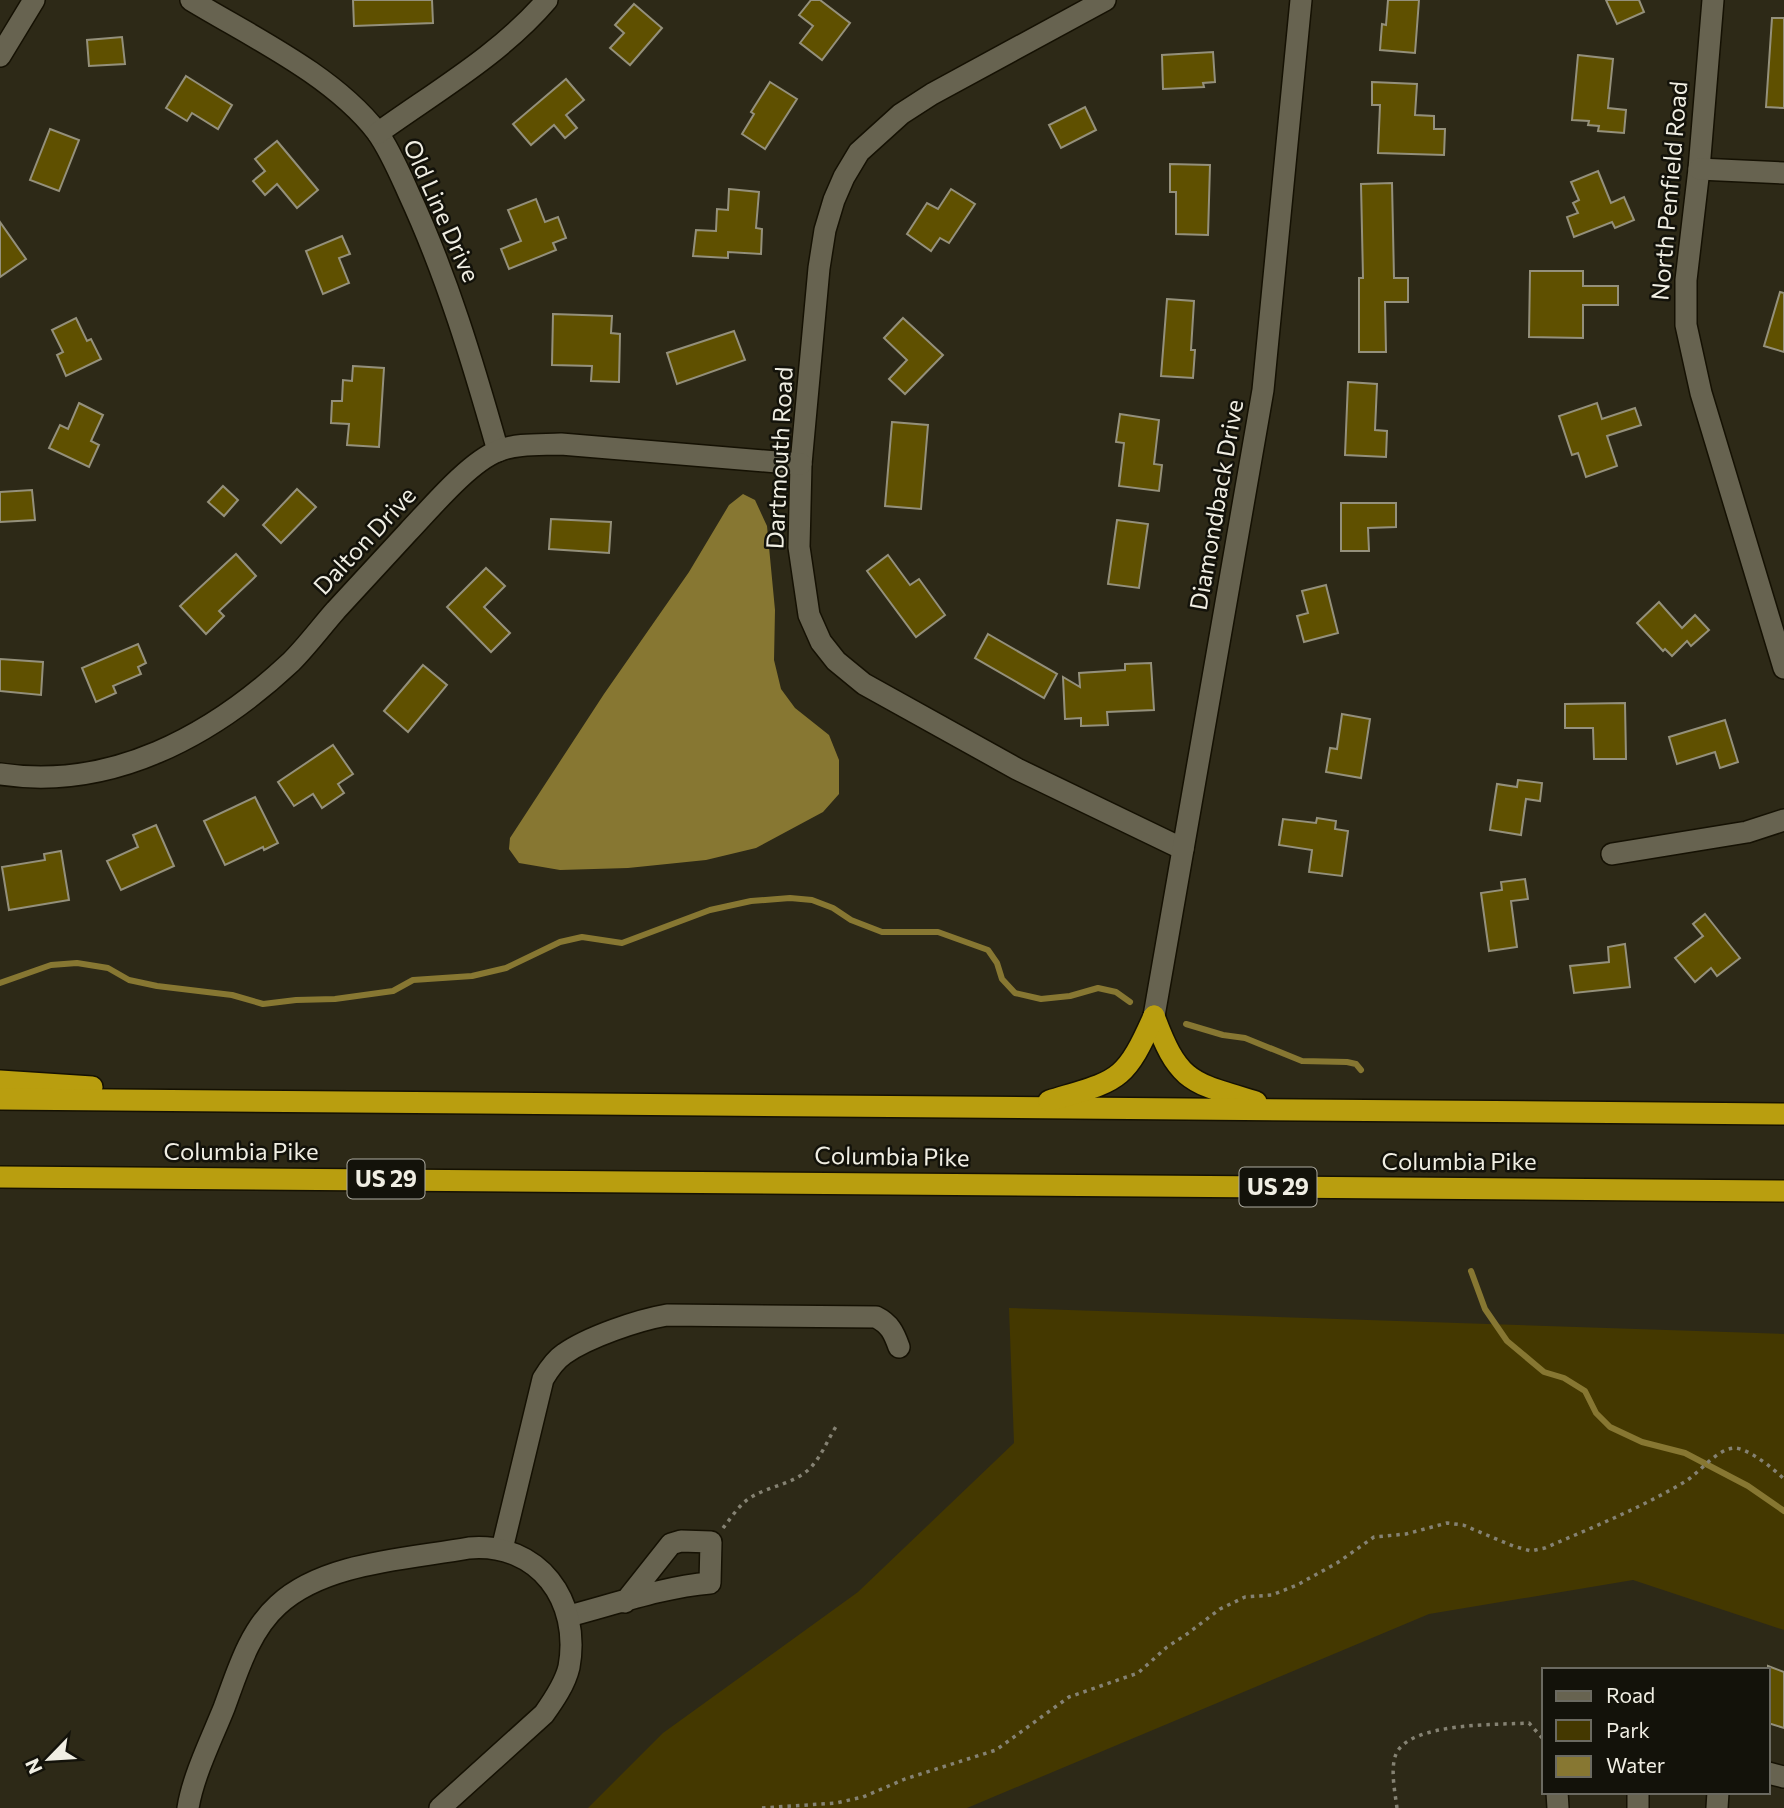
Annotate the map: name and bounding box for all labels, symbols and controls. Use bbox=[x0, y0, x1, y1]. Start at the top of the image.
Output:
street label: North Penfield Road bbox=[1644, 80, 1693, 302]
street label: Old Line Drive bbox=[398, 135, 487, 286]
street label: Dartmouth Road bbox=[759, 366, 798, 550]
street label: Diamondback Drive bbox=[1183, 397, 1248, 612]
street label: Dalton Drive bbox=[307, 480, 421, 600]
street label: Columbia Pike bbox=[163, 1136, 319, 1165]
street label: Columbia Pike bbox=[814, 1140, 970, 1171]
street label: Columbia Pike bbox=[1381, 1146, 1537, 1175]
road number: US 29 bbox=[348, 1160, 424, 1198]
road number: US 29 bbox=[1240, 1168, 1316, 1206]
legend bbox=[1542, 1668, 1770, 1794]
text: Road bbox=[1606, 1682, 1655, 1707]
text: Park bbox=[1606, 1717, 1650, 1742]
north arrow bbox=[14, 1724, 84, 1794]
text: Water bbox=[1606, 1752, 1665, 1777]
text: N bbox=[20, 1755, 47, 1778]

